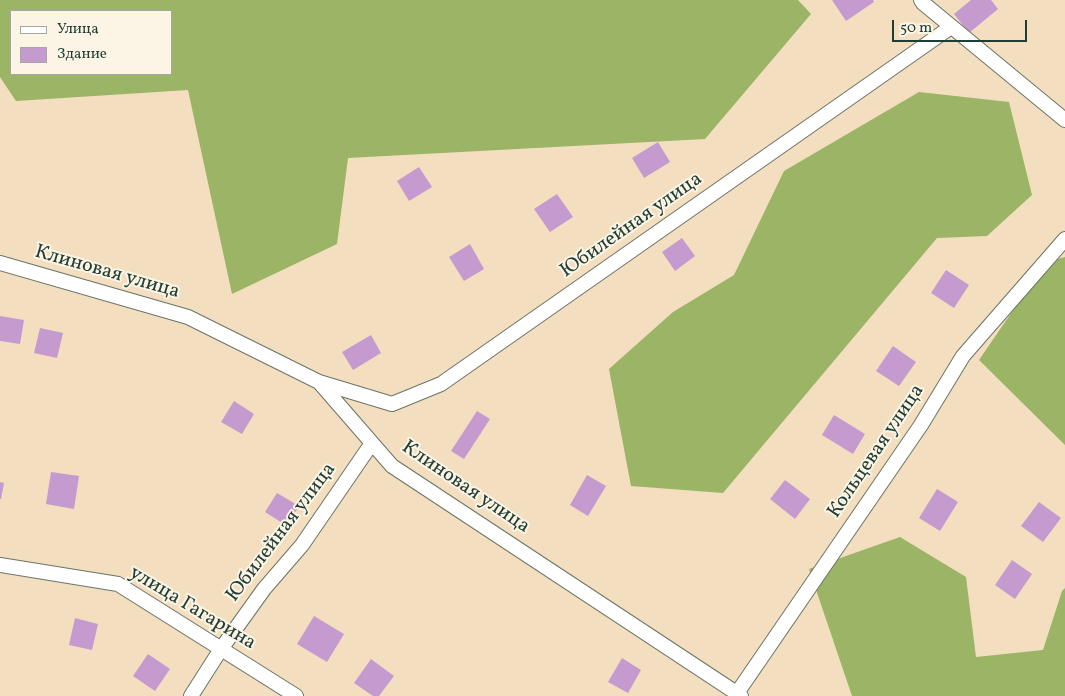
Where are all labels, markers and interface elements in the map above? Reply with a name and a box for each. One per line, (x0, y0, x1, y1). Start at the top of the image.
legend (10, 10, 172, 75)
scale bar (895, 10, 1030, 42)
text: 50 m (900, 18, 932, 39)
text: Улица (57, 19, 99, 40)
text: Здание (57, 44, 107, 65)
street label: Юбилейная улица (556, 168, 708, 284)
street label: Клиновая улица (32, 241, 182, 305)
street label: Кольцевая улица (823, 381, 931, 523)
street label: Клиновая улица (396, 436, 534, 540)
street label: Юбилейная улица (222, 459, 342, 607)
street label: улица Гагарина (124, 562, 260, 656)

